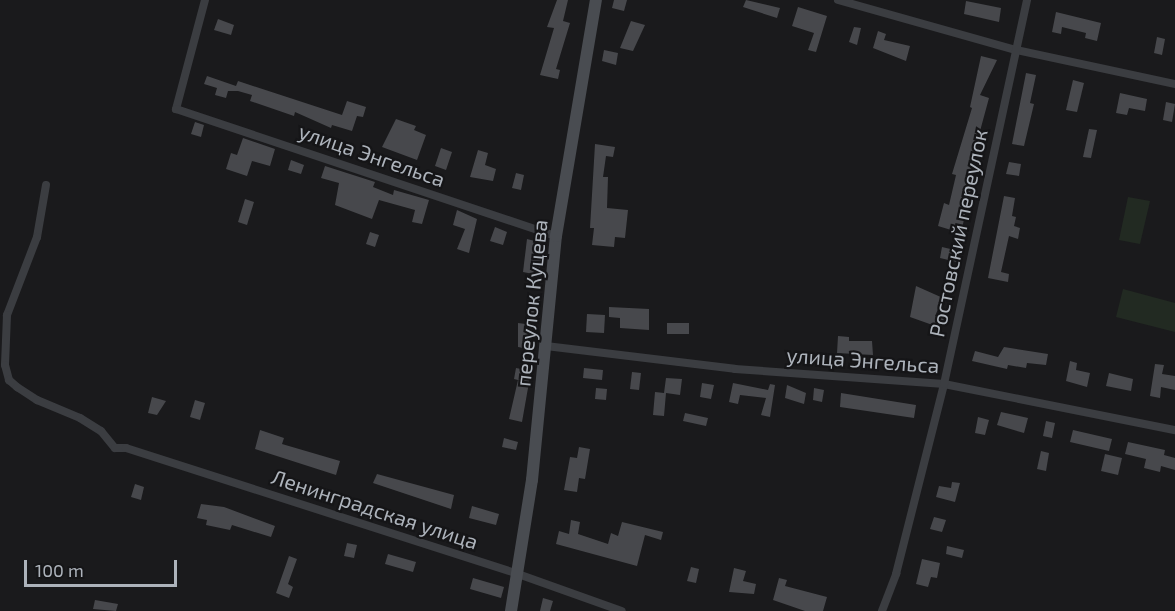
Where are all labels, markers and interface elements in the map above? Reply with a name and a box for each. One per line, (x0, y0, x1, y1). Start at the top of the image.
street label: улица Энгельса (296, 118, 448, 192)
street label: Ростовский переулок (924, 127, 992, 339)
street label: переулок Куцева (510, 218, 552, 388)
street label: улица Энгельса (786, 342, 940, 378)
street label: Ленинградская улица (269, 464, 481, 554)
scale bar (27, 548, 180, 586)
text: 100 m (35, 559, 84, 581)

